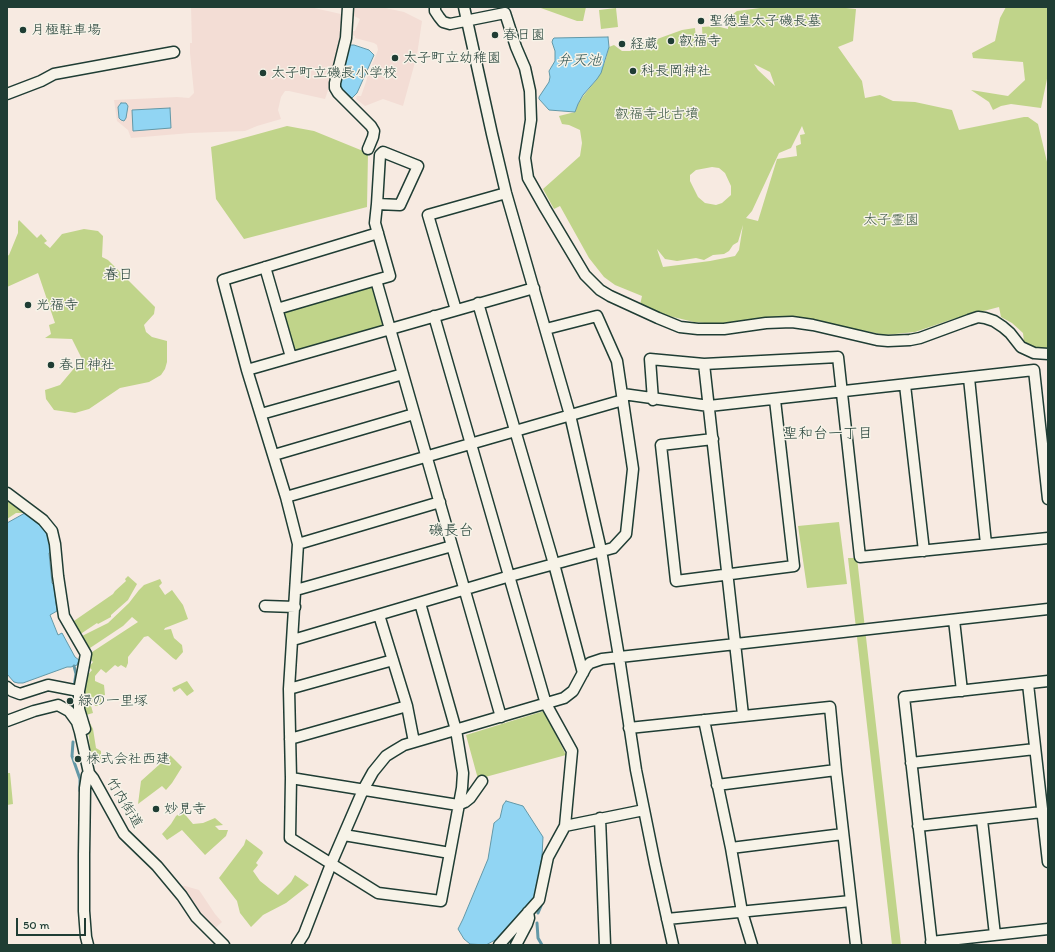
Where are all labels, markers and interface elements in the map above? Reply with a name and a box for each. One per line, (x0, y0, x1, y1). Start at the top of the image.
place label: 聖徳皇太子磯長墓 (709, 13, 821, 29)
marker: 聖徳皇太子磯長墓 (696, 16, 706, 26)
place label: 月極駐車場 (31, 22, 101, 38)
marker: 月極駐車場 (18, 25, 28, 35)
place label: 春日園 (503, 27, 545, 43)
marker: 春日園 (490, 30, 500, 40)
place label: 叡福寺 (679, 33, 721, 49)
place label: 経蔵 (630, 36, 658, 52)
marker: 叡福寺 (666, 36, 676, 46)
marker: 経蔵 (617, 39, 627, 49)
place label: 太子町立幼稚園 (403, 50, 501, 66)
water label: 弁天池 (557, 52, 601, 70)
marker: 太子町立幼稚園 (390, 53, 400, 63)
place label: 科長岡神社 (641, 63, 711, 79)
place label: 太子町立磯長小学校 (271, 65, 397, 81)
marker: 科長岡神社 (628, 66, 638, 76)
marker: 太子町立磯長小学校 (258, 68, 268, 78)
park label: 叡福寺北古墳 (615, 106, 699, 122)
park label: 太子霊園 (863, 212, 919, 228)
district label: 春日 (103, 266, 133, 284)
place label: 光福寺 (36, 297, 78, 313)
marker: 光福寺 (23, 300, 33, 310)
place label: 春日神社 (59, 357, 115, 373)
marker: 春日神社 (46, 360, 56, 370)
district label: 聖和台一丁目 (783, 425, 873, 443)
district label: 磯長台 (429, 522, 473, 540)
place label: 緑の一里塚 (78, 693, 148, 709)
marker: 緑の一里塚 (65, 696, 75, 706)
place label: 株式会社西建 (86, 751, 170, 767)
marker: 株式会社西建 (73, 754, 83, 764)
street label: 竹内街道 (102, 775, 146, 831)
place label: 妙見寺 (164, 801, 206, 817)
marker: 妙見寺 (151, 804, 161, 814)
scale bar (18, 910, 88, 936)
text: 50 m (23, 918, 49, 932)

